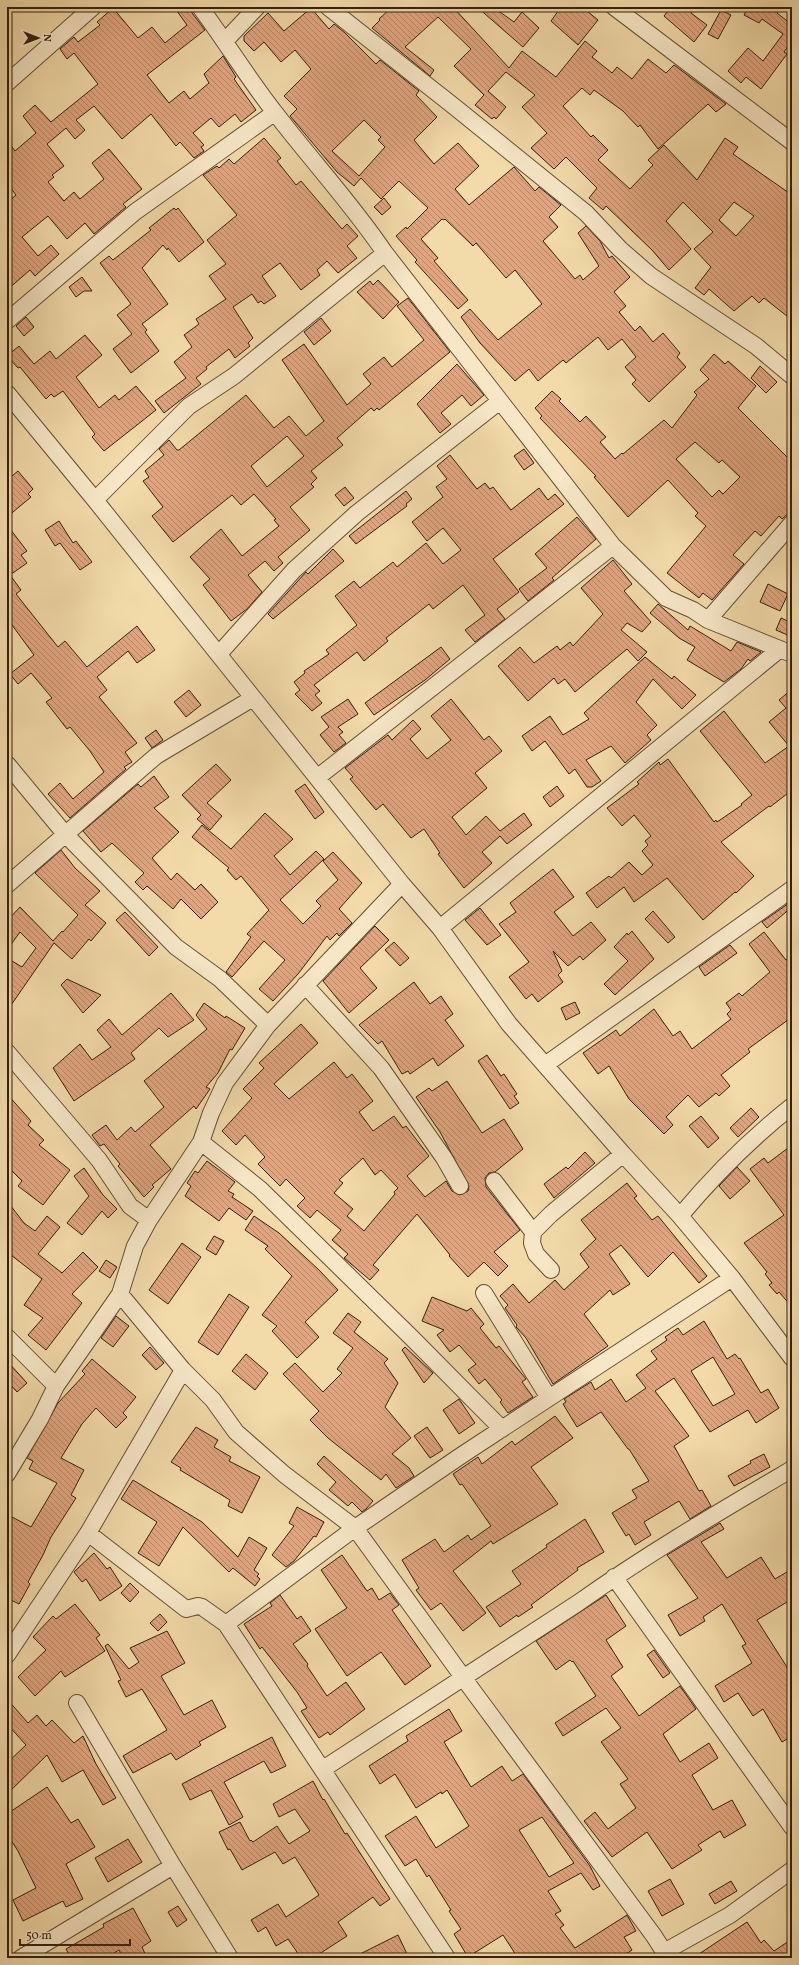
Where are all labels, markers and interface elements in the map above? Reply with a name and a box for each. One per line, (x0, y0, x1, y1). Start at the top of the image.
north arrow (18, 18, 58, 58)
text: N (39, 34, 54, 42)
scale bar (20, 1921, 130, 1947)
text: 50 m (26, 1928, 52, 1944)

